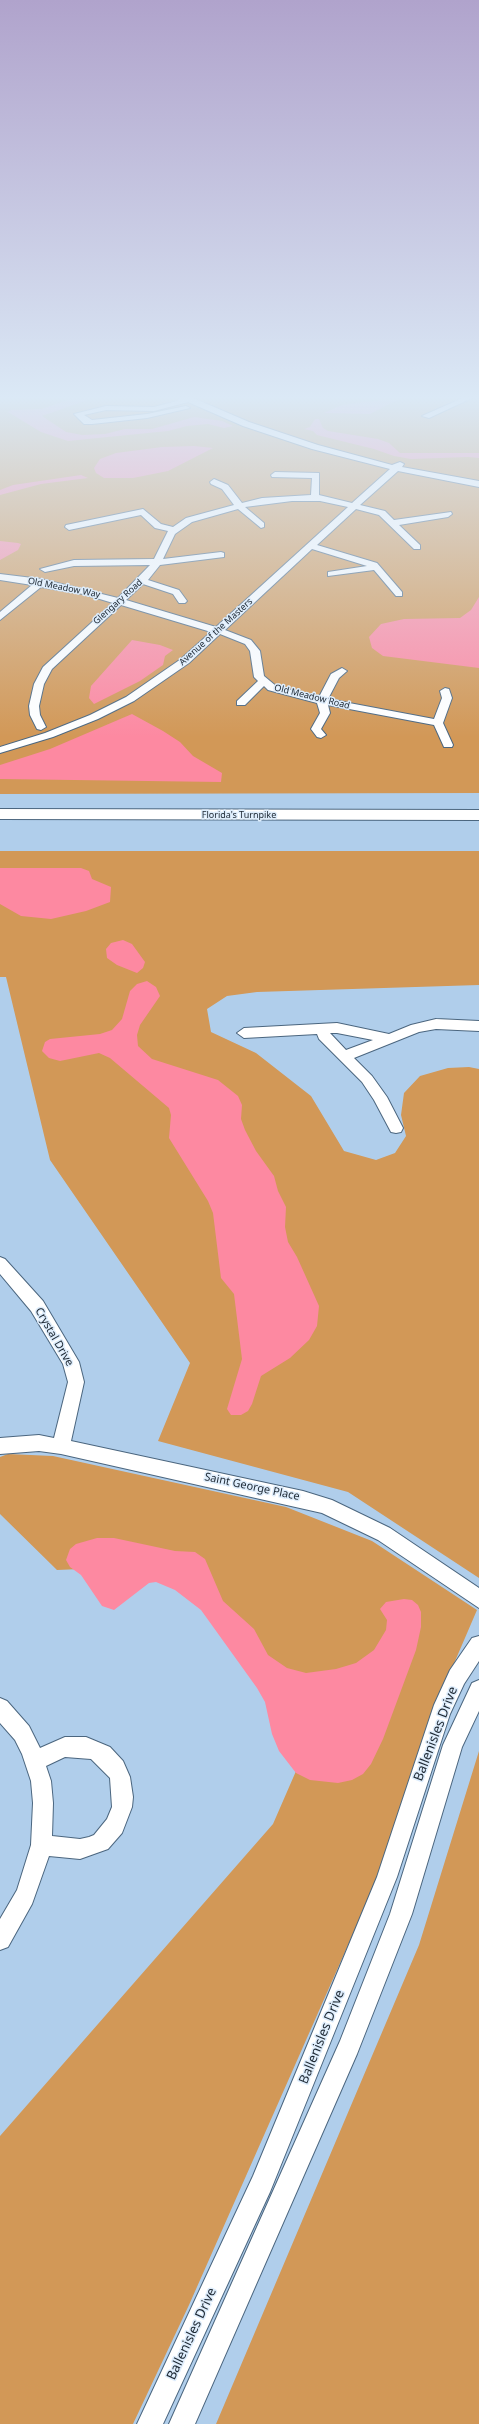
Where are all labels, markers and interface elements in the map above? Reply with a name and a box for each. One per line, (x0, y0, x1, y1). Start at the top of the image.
street label: Old Meadow Way (27, 576, 101, 600)
street label: Glengary Road (91, 577, 145, 627)
street label: Avenue of the Masters (177, 596, 255, 668)
street label: Old Meadow Road (273, 682, 351, 712)
street label: Florida's Turnpike (202, 810, 276, 820)
street label: Crystal Drive (32, 1305, 76, 1369)
street label: Saint George Place (203, 1470, 301, 1504)
street label: Ballenisles Drive (411, 1685, 461, 1783)
street label: Ballenisles Drive (296, 1988, 348, 2086)
street label: Ballenisles Drive (164, 2285, 220, 2383)

